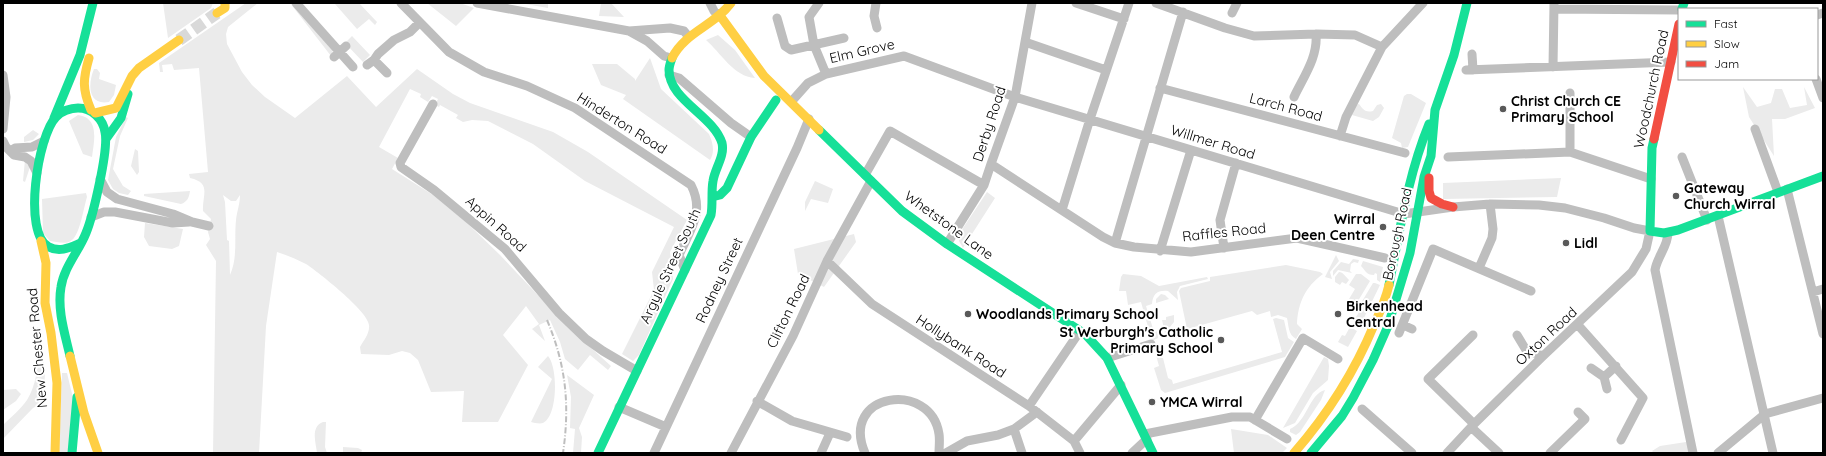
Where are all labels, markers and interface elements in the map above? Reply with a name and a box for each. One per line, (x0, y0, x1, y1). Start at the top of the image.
legend (1678, 8, 1818, 80)
text: Fast (1714, 16, 1738, 31)
street label: Woodchurch Road (1630, 28, 1672, 150)
street label: Elm Grove (828, 35, 896, 67)
text: Slow (1714, 36, 1740, 51)
text: Jam (1714, 56, 1739, 71)
street label: Derby Road (968, 84, 1010, 164)
street label: Hinderton Road (574, 88, 670, 158)
street label: Larch Road (1248, 89, 1324, 125)
place label: Christ Church CE Primary School (1511, 92, 1621, 126)
marker: Christ Church CE Primary School (1498, 104, 1508, 114)
street label: Willmer Road (1168, 121, 1258, 163)
place label: Gateway Church Wirral (1684, 179, 1775, 213)
street label: Borough Road (1378, 186, 1416, 282)
street label: Whetstone Lane (901, 187, 997, 263)
marker: Gateway Church Wirral (1671, 191, 1681, 201)
street label: Appin Road (462, 192, 530, 256)
street label: Argyle Street South (635, 206, 705, 326)
place label: Wirral Deen Centre (1291, 210, 1375, 244)
street label: Raffles Road (1181, 219, 1267, 245)
marker: Wirral Deen Centre (1378, 222, 1388, 232)
street label: Rodney Street (691, 234, 747, 326)
place label: Lidl (1574, 234, 1598, 252)
marker: Lidl (1561, 238, 1571, 248)
street label: Clifton Road (762, 271, 814, 351)
street label: New Chester Road (23, 287, 51, 409)
place label: Birkenhead Central (1346, 297, 1423, 331)
street label: Oxton Road (1511, 303, 1581, 369)
place label: Woodlands Primary School (976, 305, 1158, 323)
marker: Woodlands Primary School (963, 309, 973, 319)
marker: Birkenhead Central (1333, 309, 1343, 319)
street label: Hollybank Road (913, 310, 1009, 382)
place label: St Werburgh's Catholic Primary School (1059, 323, 1213, 357)
marker: St Werburgh's Catholic Primary School (1216, 335, 1226, 345)
place label: YMCA Wirral (1160, 393, 1243, 411)
marker: YMCA Wirral (1147, 397, 1157, 407)

